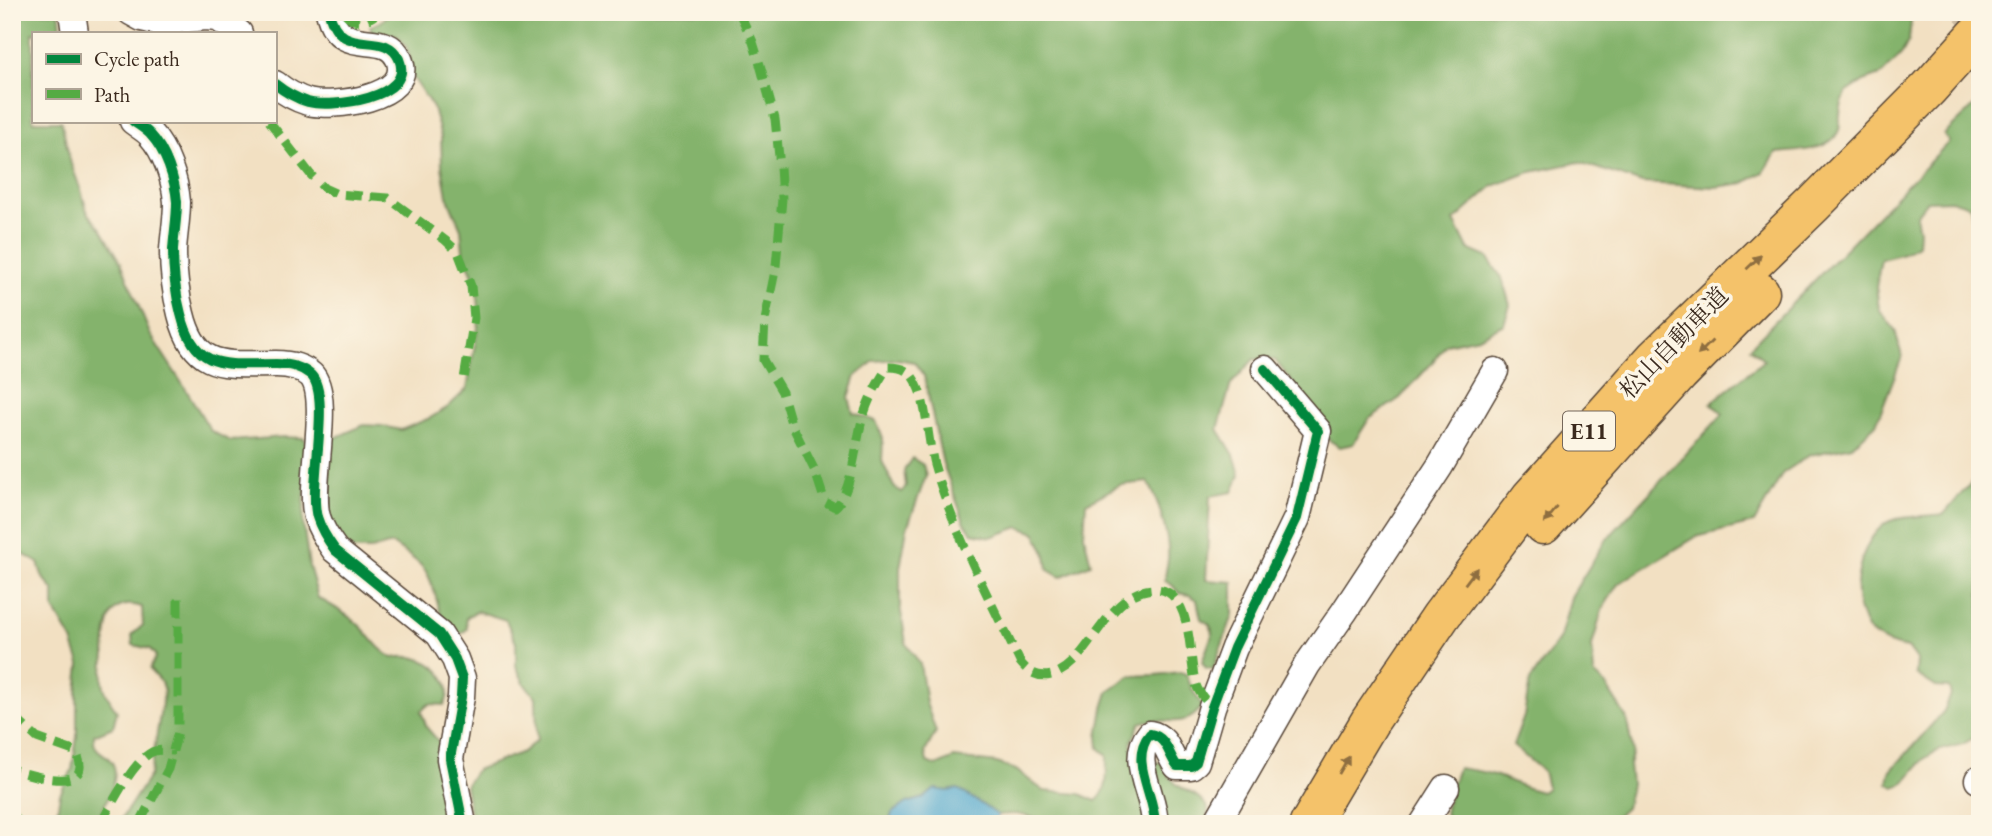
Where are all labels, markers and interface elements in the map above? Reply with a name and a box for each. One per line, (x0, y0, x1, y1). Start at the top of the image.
legend (32, 32, 276, 122)
text: Cycle path (94, 45, 180, 72)
text: Path (94, 81, 131, 108)
one-way arrow (1745, 254, 1762, 271)
street label: 松山自動車道 (1612, 280, 1735, 405)
one-way arrow (1697, 339, 1714, 355)
road number: E11 (1563, 412, 1615, 450)
one-way arrow (1544, 506, 1559, 524)
one-way arrow (1463, 568, 1478, 586)
one-way arrow (1337, 755, 1350, 774)

